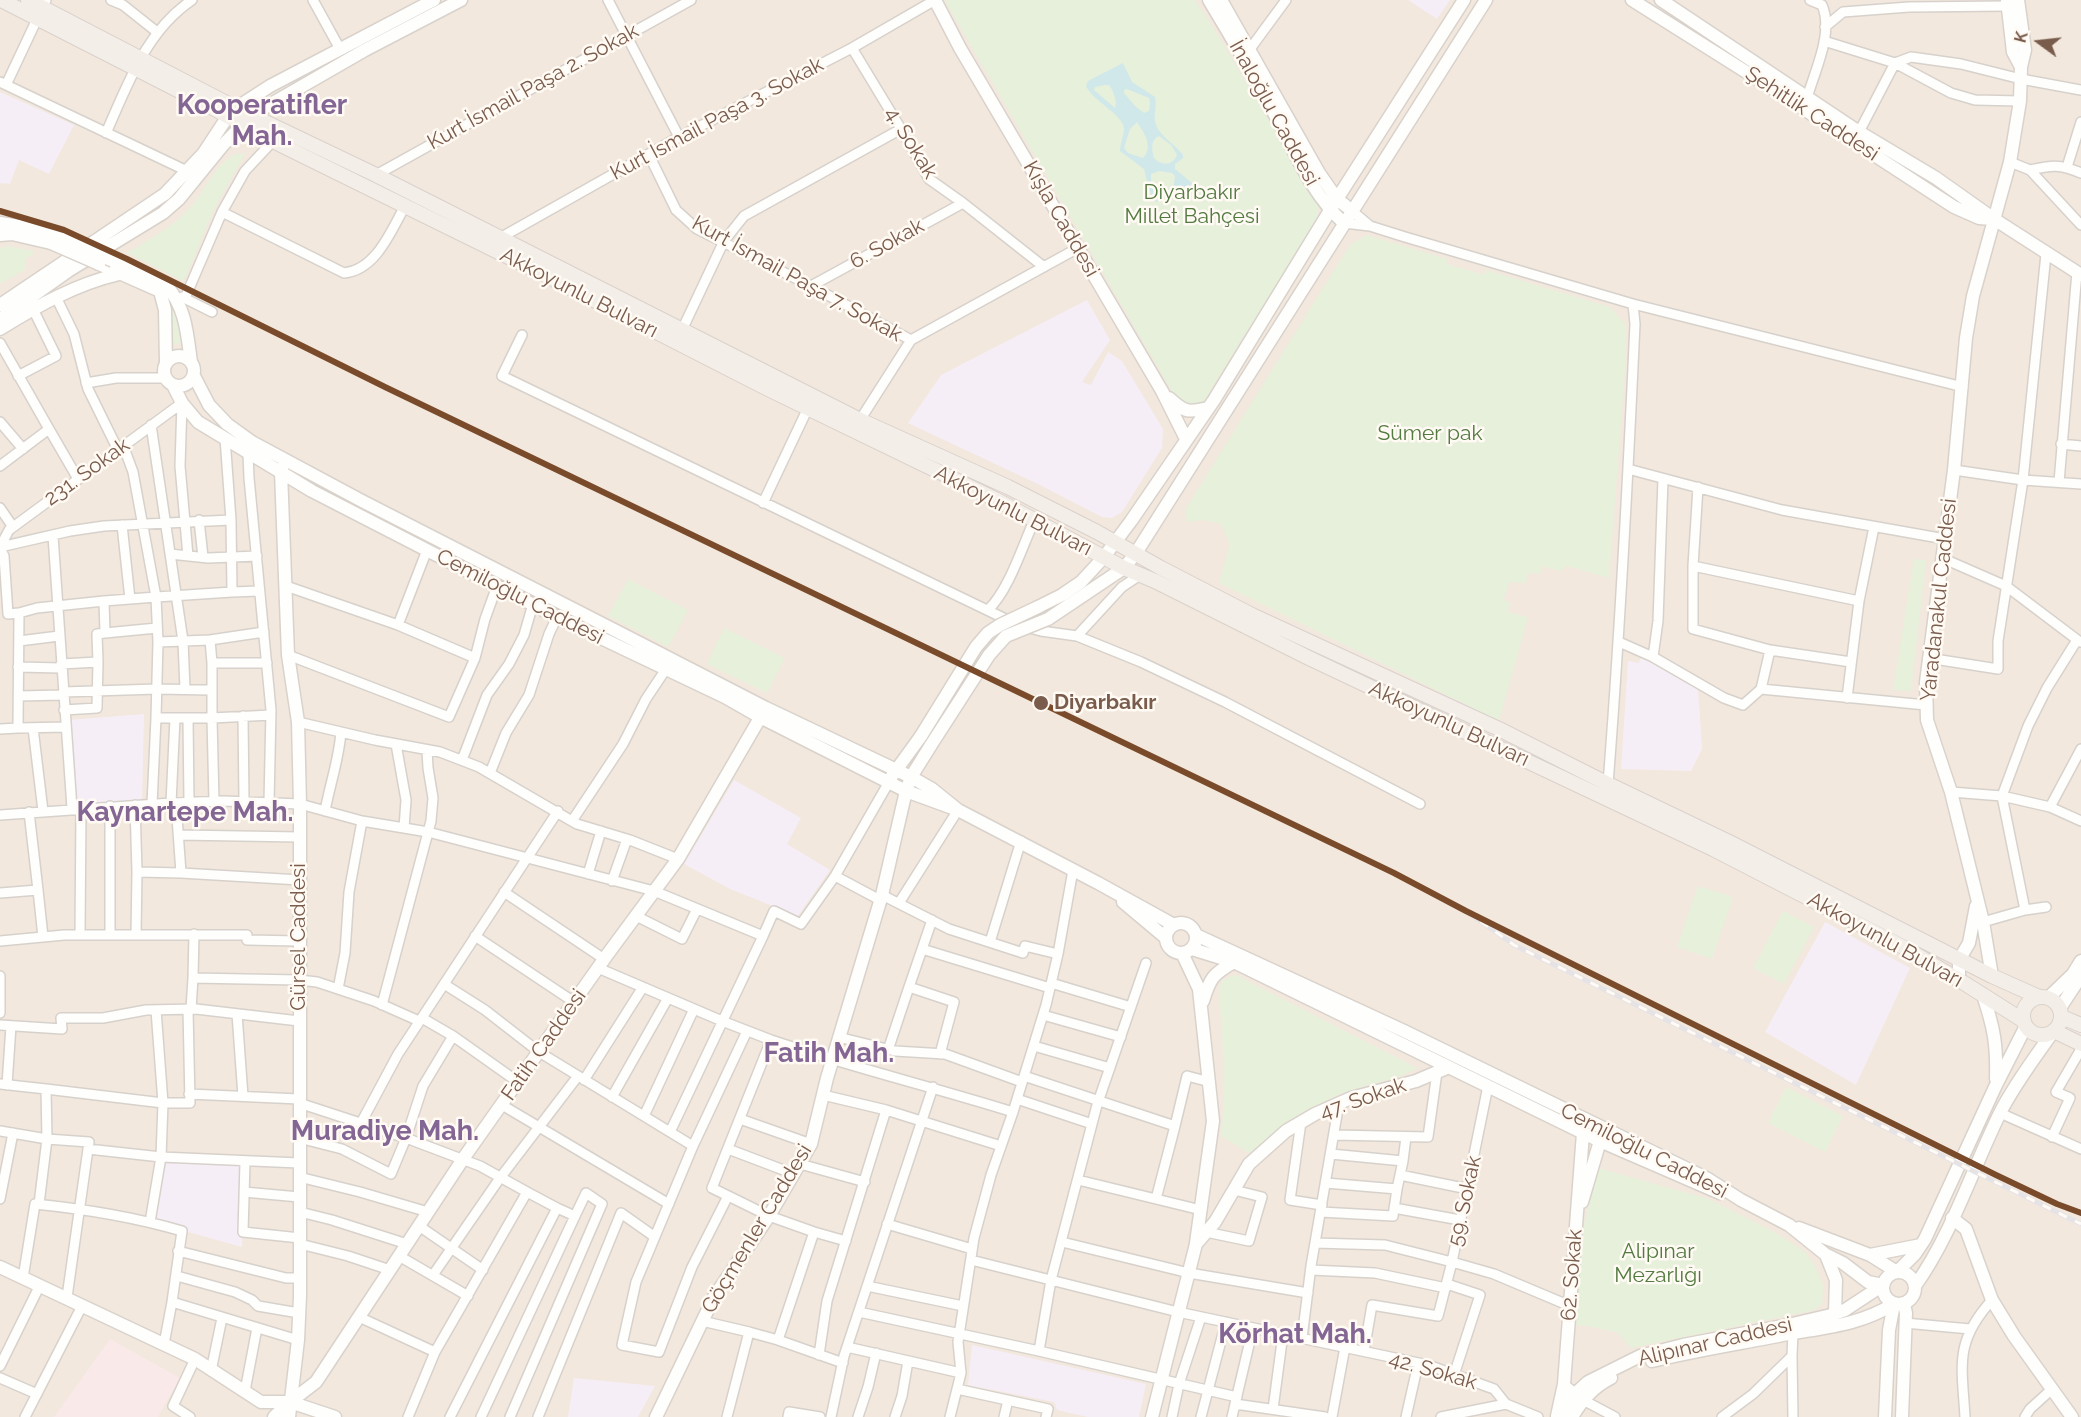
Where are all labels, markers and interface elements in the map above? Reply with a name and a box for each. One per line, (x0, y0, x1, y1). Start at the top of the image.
north arrow (2009, 12, 2069, 72)
street label: Kurt İsmail Paşa 2. Sokak (423, 18, 643, 156)
text: K (2011, 30, 2032, 45)
street label: İnaloğlu Caddesi (1224, 36, 1324, 190)
street label: Kurt İsmail Paşa 3. Sokak (606, 52, 828, 186)
street label: Şehitlik Caddesi (1740, 61, 1884, 167)
district label: Kooperatifler Mah. (177, 90, 347, 153)
street label: 4. Sokak (879, 103, 943, 183)
street label: Kışla Caddesi (1018, 157, 1104, 281)
park label: Diyarbakır Millet Bahçesi (1124, 180, 1260, 230)
street label: Kurt İsmail Paşa 7. Sokak (688, 211, 906, 347)
street label: 6. Sokak (846, 213, 928, 275)
street label: Akkoyunlu Bulvarı (496, 242, 662, 344)
park label: Sümer pak (1377, 421, 1483, 447)
street label: 231. Sokak (39, 433, 135, 511)
street label: Akkoyunlu Bulvarı (930, 460, 1096, 562)
street label: Yaradanakul Caddesi (1916, 497, 1962, 703)
street label: Cemiloğlu Caddesi (432, 544, 608, 650)
street label: Akkoyunlu Bulvarı (1365, 676, 1533, 772)
place label: Diyarbakır (1054, 690, 1156, 716)
marker: Diyarbakır (1032, 694, 1050, 712)
district label: Kaynartepe Mah. (76, 797, 294, 829)
street label: Gürsel Caddesi (286, 863, 312, 1011)
street label: Akkoyunlu Bulvarı (1803, 887, 1967, 993)
street label: Fatih Caddesi (496, 984, 592, 1106)
district label: Fatih Mah. (764, 1038, 894, 1070)
street label: 47. Sokak (1317, 1073, 1409, 1125)
street label: Cemiloğlu Caddesi (1556, 1098, 1732, 1204)
district label: Muradiye Mah. (291, 1116, 479, 1148)
street label: Göçmenler Caddesi (697, 1140, 817, 1318)
street label: 59. Sokak (1443, 1153, 1487, 1249)
street label: 62. Sokak (1556, 1228, 1588, 1322)
park label: Alipınar Mezarlığı (1614, 1239, 1702, 1289)
street label: Alipınar Caddesi (1635, 1312, 1795, 1372)
district label: Körhat Mah. (1218, 1319, 1372, 1351)
street label: 42. Sokak (1386, 1346, 1480, 1396)

